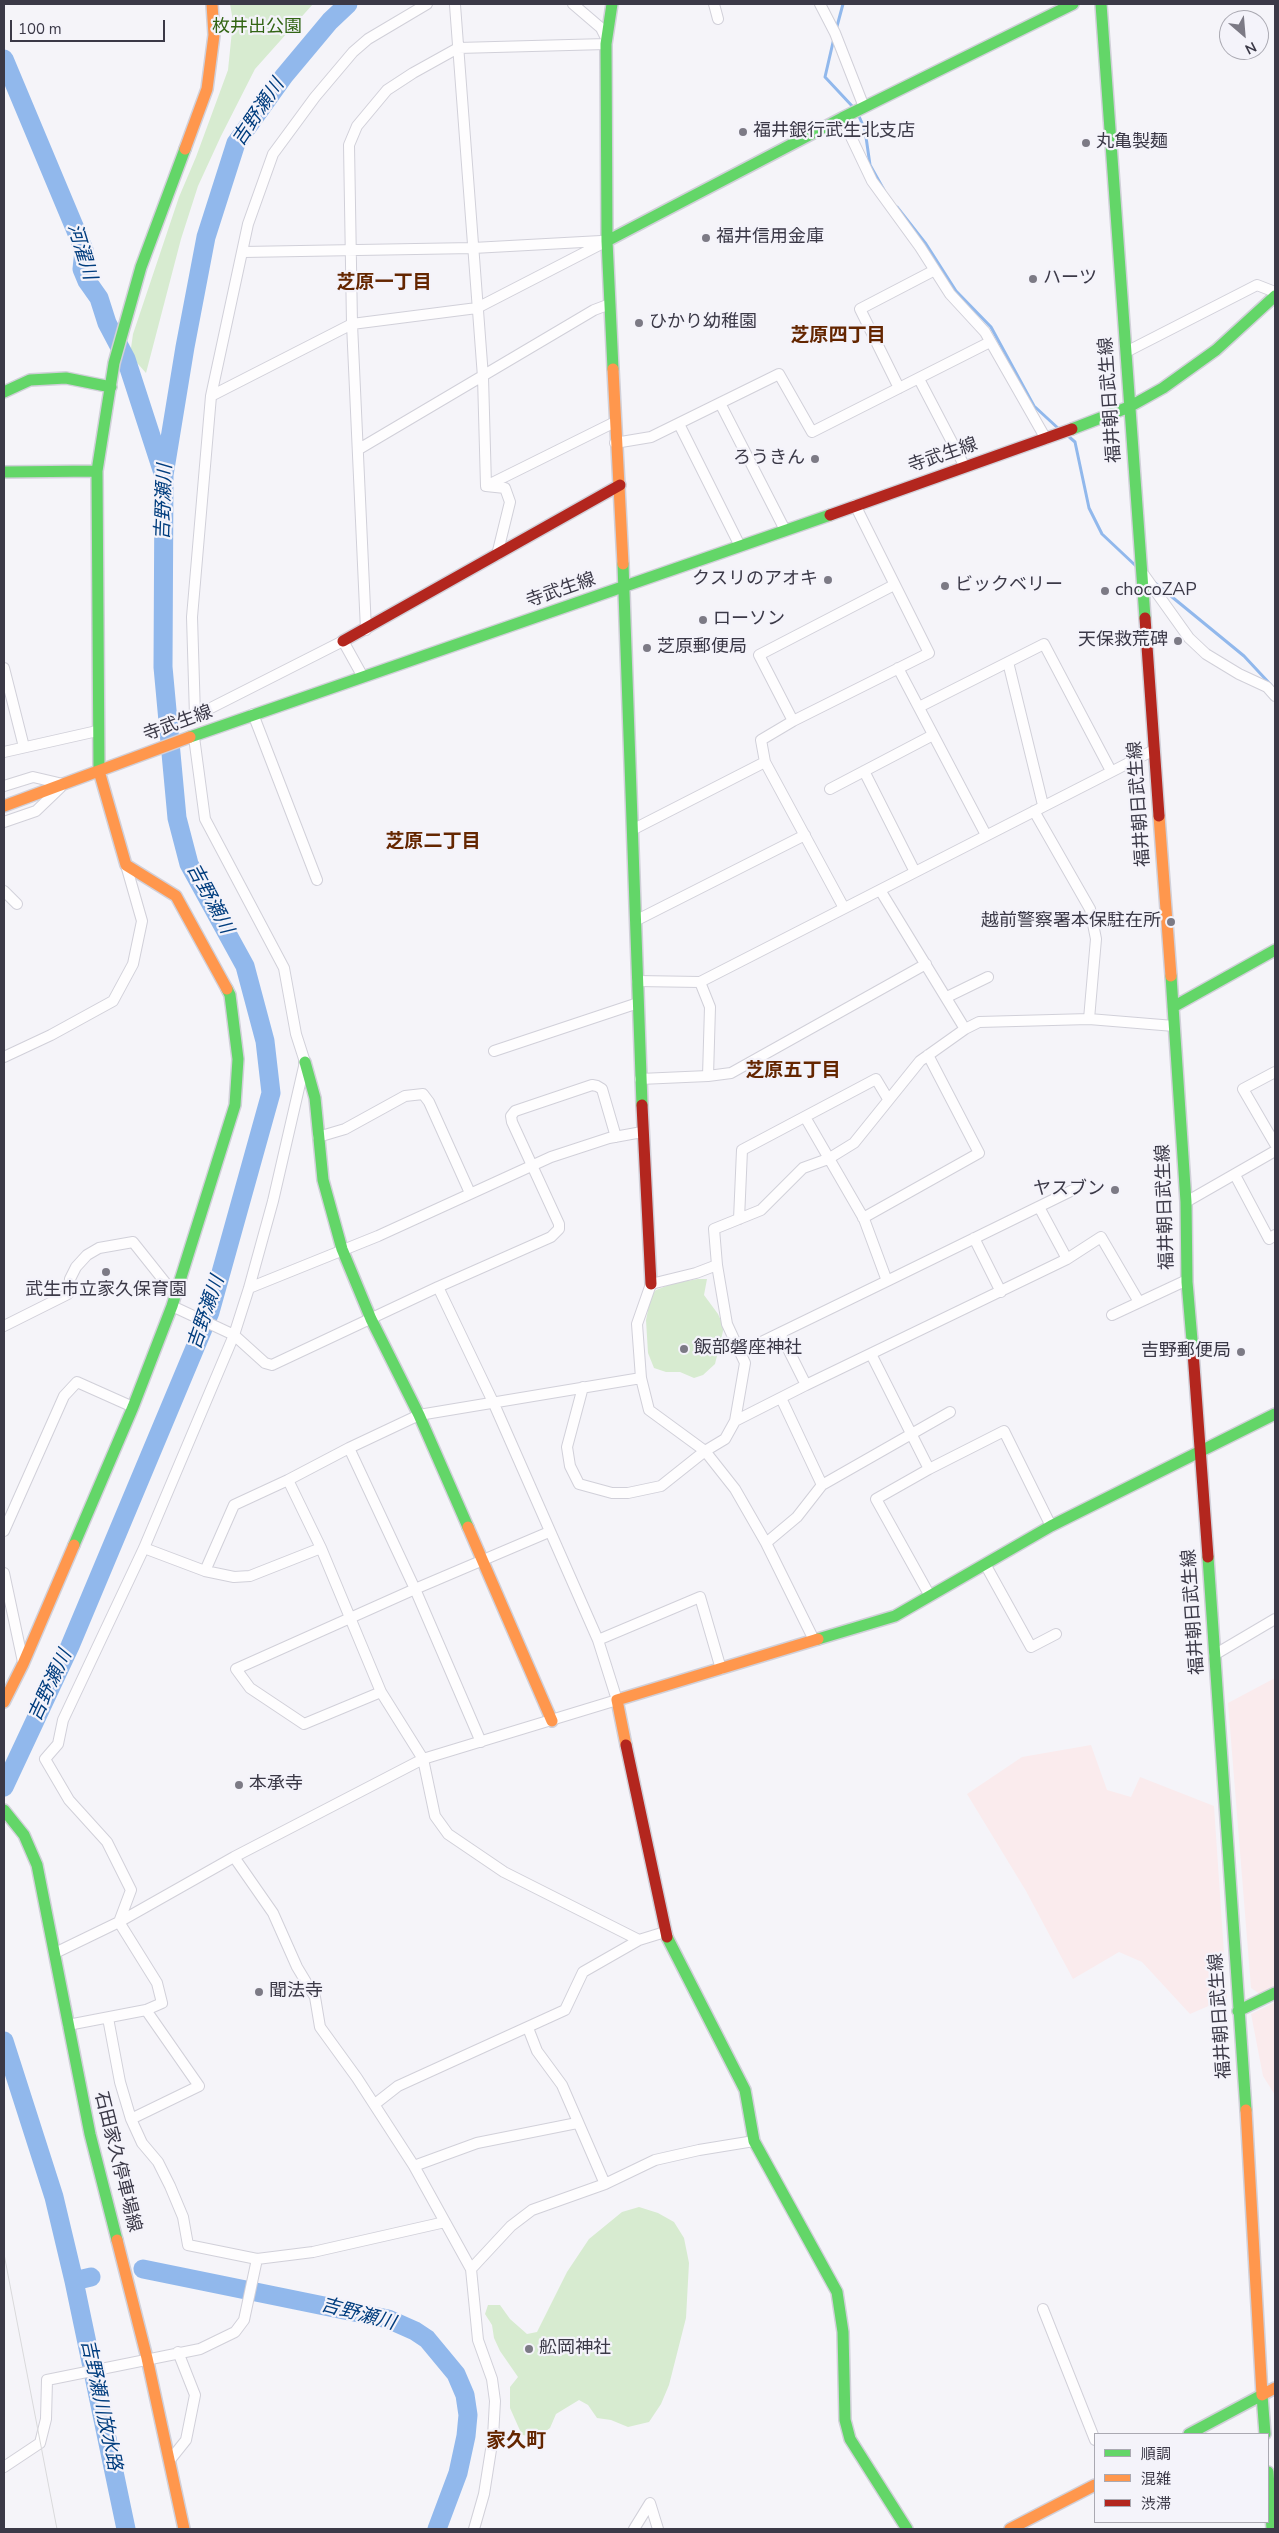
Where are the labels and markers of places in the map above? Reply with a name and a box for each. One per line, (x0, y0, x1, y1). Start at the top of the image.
place label: 福井銀行武生北支店 (753, 121, 915, 143)
marker: 福井銀行武生北支店 (737, 126, 749, 138)
place label: 丸亀製麺 (1096, 132, 1168, 154)
marker: 丸亀製麺 (1080, 137, 1092, 149)
place label: 福井信用金庫 (716, 227, 824, 249)
marker: 福井信用金庫 (700, 232, 712, 244)
place label: ハーツ (1043, 268, 1097, 290)
marker: ハーツ (1027, 273, 1039, 285)
place label: ひかり幼稚園 (649, 312, 757, 334)
marker: ひかり幼稚園 (633, 317, 645, 329)
place label: ろうきん (733, 448, 805, 470)
marker: ろうきん (809, 453, 821, 465)
place label: クスリのアオキ (692, 569, 818, 591)
marker: クスリのアオキ (822, 574, 834, 586)
place label: ビックベリー (955, 575, 1063, 597)
marker: ビックベリー (939, 580, 951, 592)
place label: chocoZAP (1115, 580, 1197, 602)
marker: chocoZAP (1099, 585, 1111, 597)
place label: ローソン (713, 609, 785, 631)
marker: ローソン (697, 614, 709, 626)
place label: 天保救荒碑 (1078, 630, 1168, 652)
marker: 天保救荒碑 (1172, 635, 1184, 647)
place label: 芝原郵便局 (657, 637, 747, 659)
marker: 芝原郵便局 (641, 642, 653, 654)
place label: 越前警察署本保駐在所 (981, 911, 1161, 933)
marker: 越前警察署本保駐在所 (1165, 916, 1177, 928)
place label: ヤスブン (1033, 1179, 1105, 1201)
marker: ヤスブン (1109, 1184, 1121, 1196)
marker: 武生市立家久保育園 (100, 1266, 112, 1278)
place label: 武生市立家久保育園 (25, 1280, 187, 1302)
place label: 飯部磐座神社 (694, 1338, 802, 1360)
place label: 吉野郵便局 (1141, 1341, 1231, 1363)
marker: 飯部磐座神社 (678, 1343, 690, 1355)
marker: 吉野郵便局 (1235, 1346, 1247, 1358)
place label: 本承寺 (249, 1774, 303, 1796)
marker: 本承寺 (233, 1779, 245, 1791)
place label: 聞法寺 (269, 1981, 323, 2003)
marker: 聞法寺 (253, 1986, 265, 1998)
place label: 舩岡神社 (539, 2338, 611, 2360)
marker: 舩岡神社 (523, 2343, 535, 2355)

